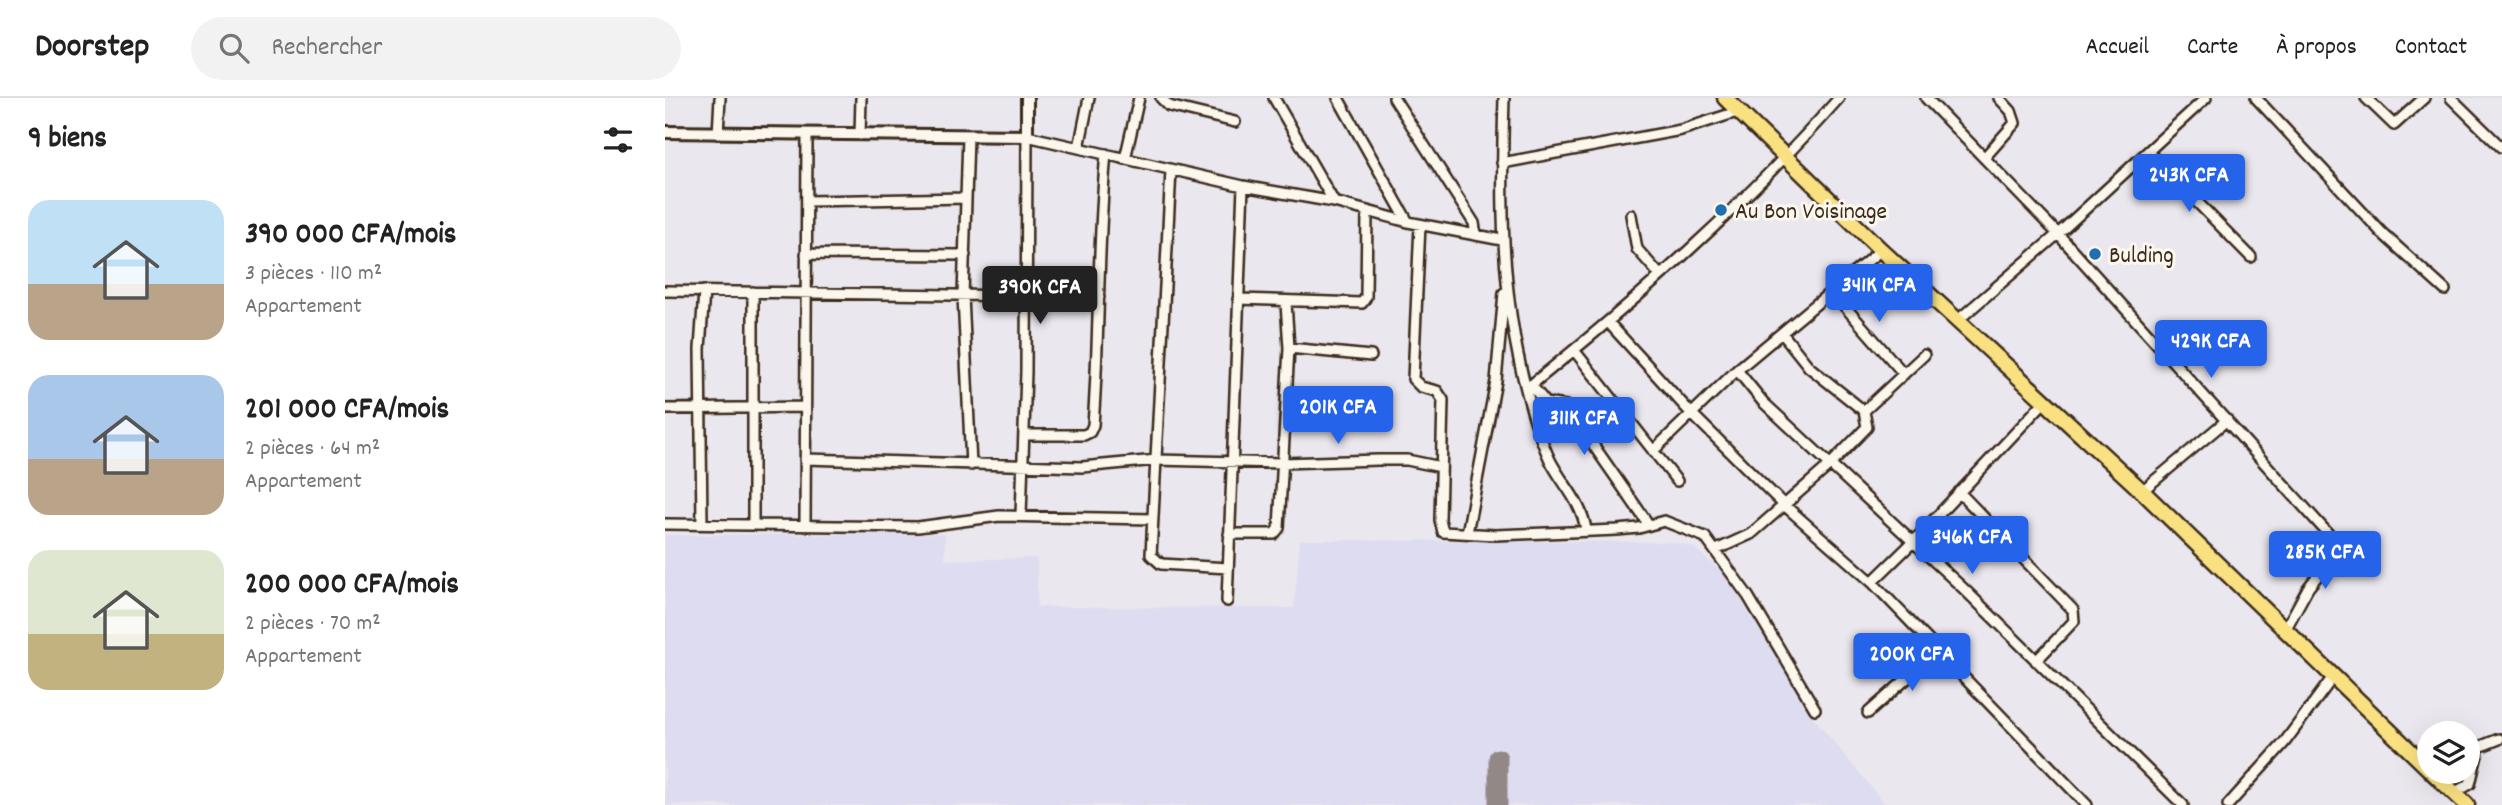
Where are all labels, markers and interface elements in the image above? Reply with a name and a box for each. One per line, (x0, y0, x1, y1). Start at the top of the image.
search box (191, 17, 681, 80)
text: Doorstep (35, 25, 149, 72)
icon: search (215, 29, 253, 67)
text: Rechercher (271, 30, 382, 67)
text: Accueil (2085, 31, 2149, 65)
text: Carte (2187, 31, 2238, 65)
text: À propos (2276, 31, 2357, 65)
text: Contact (2395, 31, 2467, 65)
text: 9 biens (28, 119, 107, 162)
icon: filters (599, 121, 637, 159)
pin: 243K CFA (2117, 155, 2261, 214)
text: 243K CFA (2149, 160, 2229, 193)
place label: Au Bon Voisinage (1735, 196, 1887, 230)
marker: Au Bon Voisinage (1713, 202, 1729, 218)
text: 390 000 CFA/mois (245, 215, 456, 258)
icon: home (84, 228, 168, 312)
place label: Bulding (2109, 240, 2174, 274)
marker: Bulding (2087, 246, 2103, 262)
text: 3 pièces · 110 m² (245, 258, 382, 291)
pin: 341K CFA (1807, 264, 1951, 324)
pin: 390K CFA (968, 266, 1112, 326)
text: 341K CFA (1842, 270, 1916, 303)
text: 390K CFA (998, 272, 1082, 305)
text: Appartement (245, 291, 362, 324)
pin: 429K CFA (2139, 320, 2283, 380)
text: 429K CFA (2171, 326, 2251, 359)
pin: 201K CFA (1266, 386, 1410, 446)
text: 201 000 CFA/mois (245, 390, 449, 433)
text: 201K CFA (1299, 392, 1377, 425)
pin: 311K CFA (1512, 398, 1656, 457)
icon: home (84, 403, 168, 487)
text: 311K CFA (1549, 403, 1619, 436)
text: 2 pièces · 64 m² (245, 433, 380, 466)
text: Appartement (245, 466, 362, 499)
pin: 346K CFA (1900, 517, 2044, 576)
text: 346K CFA (1931, 522, 2013, 555)
pin: 285K CFA (2253, 532, 2397, 591)
text: 285K CFA (2285, 537, 2365, 570)
text: 200 000 CFA/mois (245, 565, 459, 608)
icon: home (84, 578, 168, 662)
text: 2 pièces · 70 m² (245, 608, 381, 641)
pin: 200K CFA (1840, 634, 1984, 693)
text: 200K CFA (1869, 639, 1955, 672)
text: Appartement (245, 641, 362, 674)
map controls (2417, 721, 2480, 784)
button: layers (2417, 721, 2480, 784)

